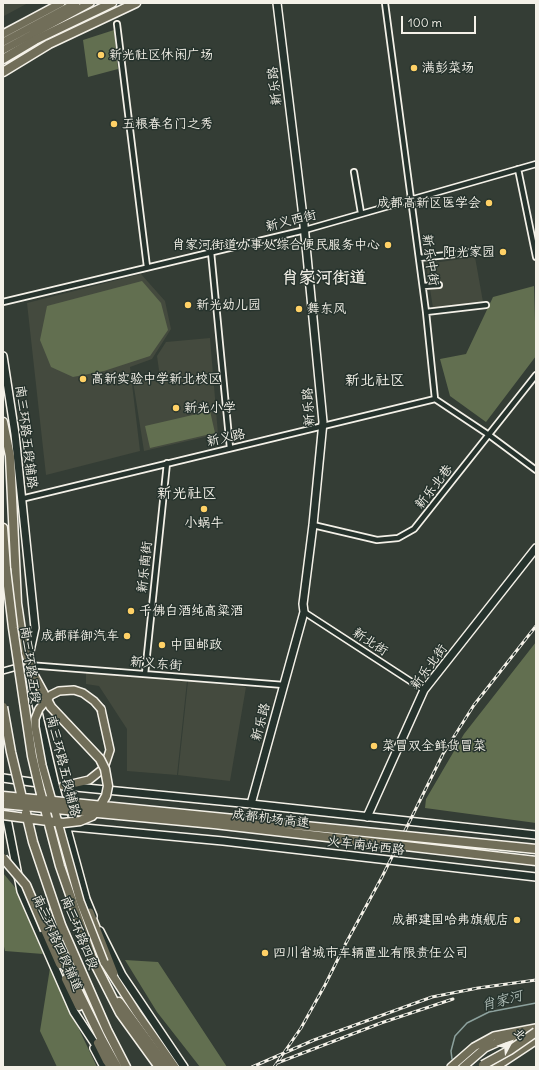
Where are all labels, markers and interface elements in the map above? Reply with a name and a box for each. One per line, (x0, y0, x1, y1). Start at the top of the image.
scale bar (403, 8, 478, 34)
text: 100 m (408, 15, 442, 30)
place label: 新光社区休闲广场 (109, 47, 213, 63)
marker: 新光社区休闲广场 (96, 50, 106, 60)
place label: 满彭菜场 (422, 60, 474, 76)
marker: 满彭菜场 (409, 63, 419, 73)
street label: 新乐路 (265, 66, 285, 106)
place label: 五粮春名门之秀 (122, 116, 213, 132)
marker: 五粮春名门之秀 (109, 119, 119, 129)
place label: 成都高新区医学会 (377, 195, 481, 211)
marker: 成都高新区医学会 (484, 198, 494, 208)
street label: 新义西街 (264, 207, 318, 235)
street label: 新乐中街 (419, 233, 441, 287)
place label: 肖家河街道办事处综合便民服务中心 (172, 237, 380, 253)
marker: 肖家河街道办事处综合便民服务中心 (383, 240, 393, 250)
place label: 阳光家园 (443, 244, 495, 260)
marker: 阳光家园 (498, 247, 508, 257)
district label: 肖家河街道 (282, 268, 366, 288)
place label: 新光幼儿园 (196, 297, 261, 313)
marker: 新光幼儿园 (183, 300, 193, 310)
place label: 舞东风 (307, 301, 346, 317)
marker: 舞东风 (294, 304, 304, 314)
place label: 高新实验中学新北校区 (91, 371, 221, 387)
district label: 新北社区 (345, 372, 405, 390)
marker: 高新实验中学新北校区 (78, 374, 88, 384)
street label: 南三环路五段辅路 (12, 384, 40, 490)
street label: 新乐路 (300, 387, 318, 427)
place label: 新光小学 (184, 400, 236, 416)
marker: 新光小学 (171, 403, 181, 413)
street label: 新义路 (205, 426, 247, 450)
street label: 新乐北巷 (412, 462, 456, 512)
district label: 新光社区 (157, 485, 217, 503)
marker: 小蜗牛 (199, 504, 209, 514)
place label: 小蜗牛 (185, 515, 223, 531)
street label: 新乐南街 (135, 540, 155, 594)
place label: 千佛白酒纯高粱酒 (139, 603, 243, 619)
marker: 千佛白酒纯高粱酒 (126, 606, 136, 616)
street label: 南三环路五段 (17, 625, 43, 705)
street label: 新北街 (349, 625, 391, 659)
place label: 成都祥御汽车 (41, 628, 119, 644)
marker: 成都祥御汽车 (122, 631, 132, 641)
place label: 中国邮政 (170, 637, 222, 653)
marker: 中国邮政 (157, 640, 167, 650)
street label: 新乐北街 (407, 641, 451, 693)
street label: 新义东街 (129, 654, 183, 674)
street label: 新乐路 (248, 701, 274, 743)
street label: 南三环路五段辅路 (43, 714, 83, 818)
place label: 菜冒双全鲜货冒菜 (382, 738, 486, 754)
marker: 菜冒双全鲜货冒菜 (369, 741, 379, 751)
street label: 成都机场高速 (231, 807, 311, 831)
street label: 火车南站西路 (326, 834, 406, 858)
street label: 南三环路四段辅道 (29, 892, 85, 994)
street label: 南三环路四段 (57, 894, 101, 972)
place label: 成都建国哈弗旗舰店 (392, 912, 509, 928)
marker: 成都建国哈弗旗舰店 (512, 915, 522, 925)
place label: 四川省城市车辆置业有限责任公司 (273, 945, 468, 961)
marker: 四川省城市车辆置业有限责任公司 (260, 948, 270, 958)
water label: 肖家河 (480, 987, 524, 1015)
north arrow (491, 1022, 531, 1062)
text: 北 (511, 1025, 529, 1043)

